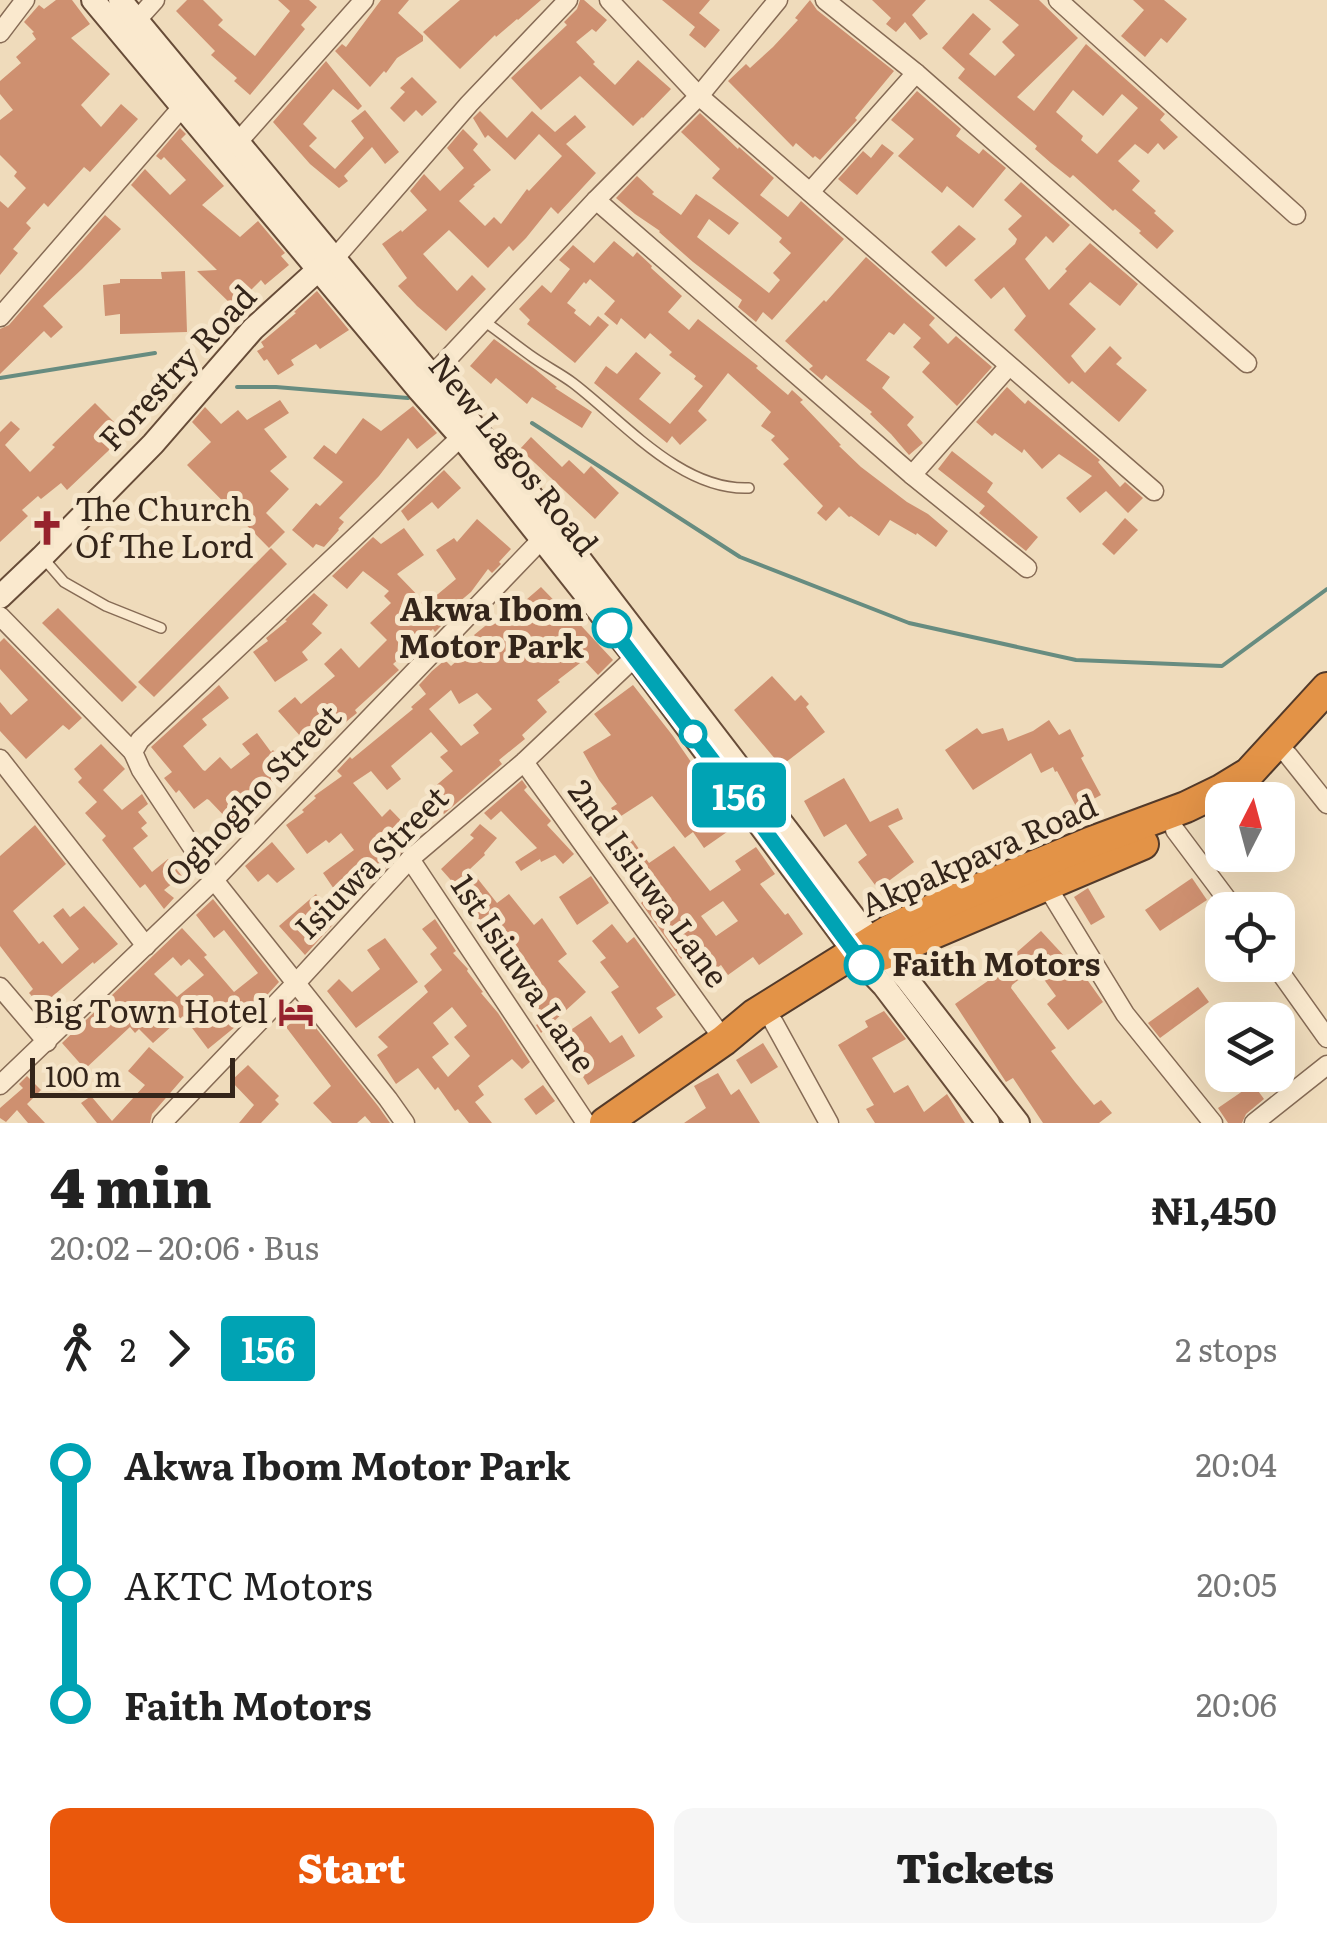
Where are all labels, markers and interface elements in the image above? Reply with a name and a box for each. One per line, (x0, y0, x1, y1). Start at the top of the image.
street label: Forestry Road (86, 272, 266, 460)
street label: New Lagos Road (419, 342, 612, 564)
place label: The Church Of The Lord (75, 483, 254, 568)
church icon: The Church Of The Lord (28, 509, 66, 547)
place label: Akwa Ibom Motor Park (399, 583, 584, 668)
marker: Akwa Ibom Motor Park (593, 609, 631, 647)
street label: Oghogho Street (151, 692, 350, 896)
unlabelled marker (680, 721, 706, 747)
line badge: 156 (682, 762, 796, 828)
street label: 2nd Isiuwa Lane (558, 768, 742, 996)
text: 156 (712, 769, 766, 821)
street label: Isiuwa Street (282, 773, 458, 949)
street label: Akpakpava Road (852, 780, 1104, 927)
north arrow (1205, 782, 1295, 872)
map controls (1205, 782, 1295, 1092)
street label: 1st Isiuwa Lane (441, 864, 610, 1081)
button: locate (1205, 892, 1295, 982)
place label: Faith Motors (892, 938, 1101, 986)
marker: Faith Motors (845, 946, 883, 984)
place label: Big Town Hotel (33, 985, 268, 1033)
hotel icon: Big Town Hotel (277, 993, 315, 1031)
button: layers (1205, 1002, 1295, 1092)
scale bar (30, 1053, 235, 1098)
text: 100 m (45, 1054, 122, 1096)
text: 4 min (50, 1143, 212, 1225)
text: ₦1,450 (1151, 1180, 1277, 1237)
text: 20:02 – 20:06 · Bus (50, 1222, 319, 1270)
icon: walk (50, 1321, 105, 1376)
icon: forward (151, 1321, 206, 1376)
text: 156 (241, 1322, 295, 1374)
text: 2 (120, 1324, 136, 1372)
text: 2 stops (1175, 1324, 1277, 1372)
text: Akwa Ibom Motor Park (124, 1435, 570, 1492)
text: 20:04 (1195, 1439, 1277, 1487)
text: AKTC Motors (124, 1555, 373, 1612)
text: 20:05 (1197, 1559, 1277, 1607)
text: Faith Motors (124, 1675, 372, 1732)
text: 20:06 (1196, 1679, 1277, 1727)
button: Start (50, 1808, 654, 1923)
button: Tickets (674, 1808, 1277, 1923)

